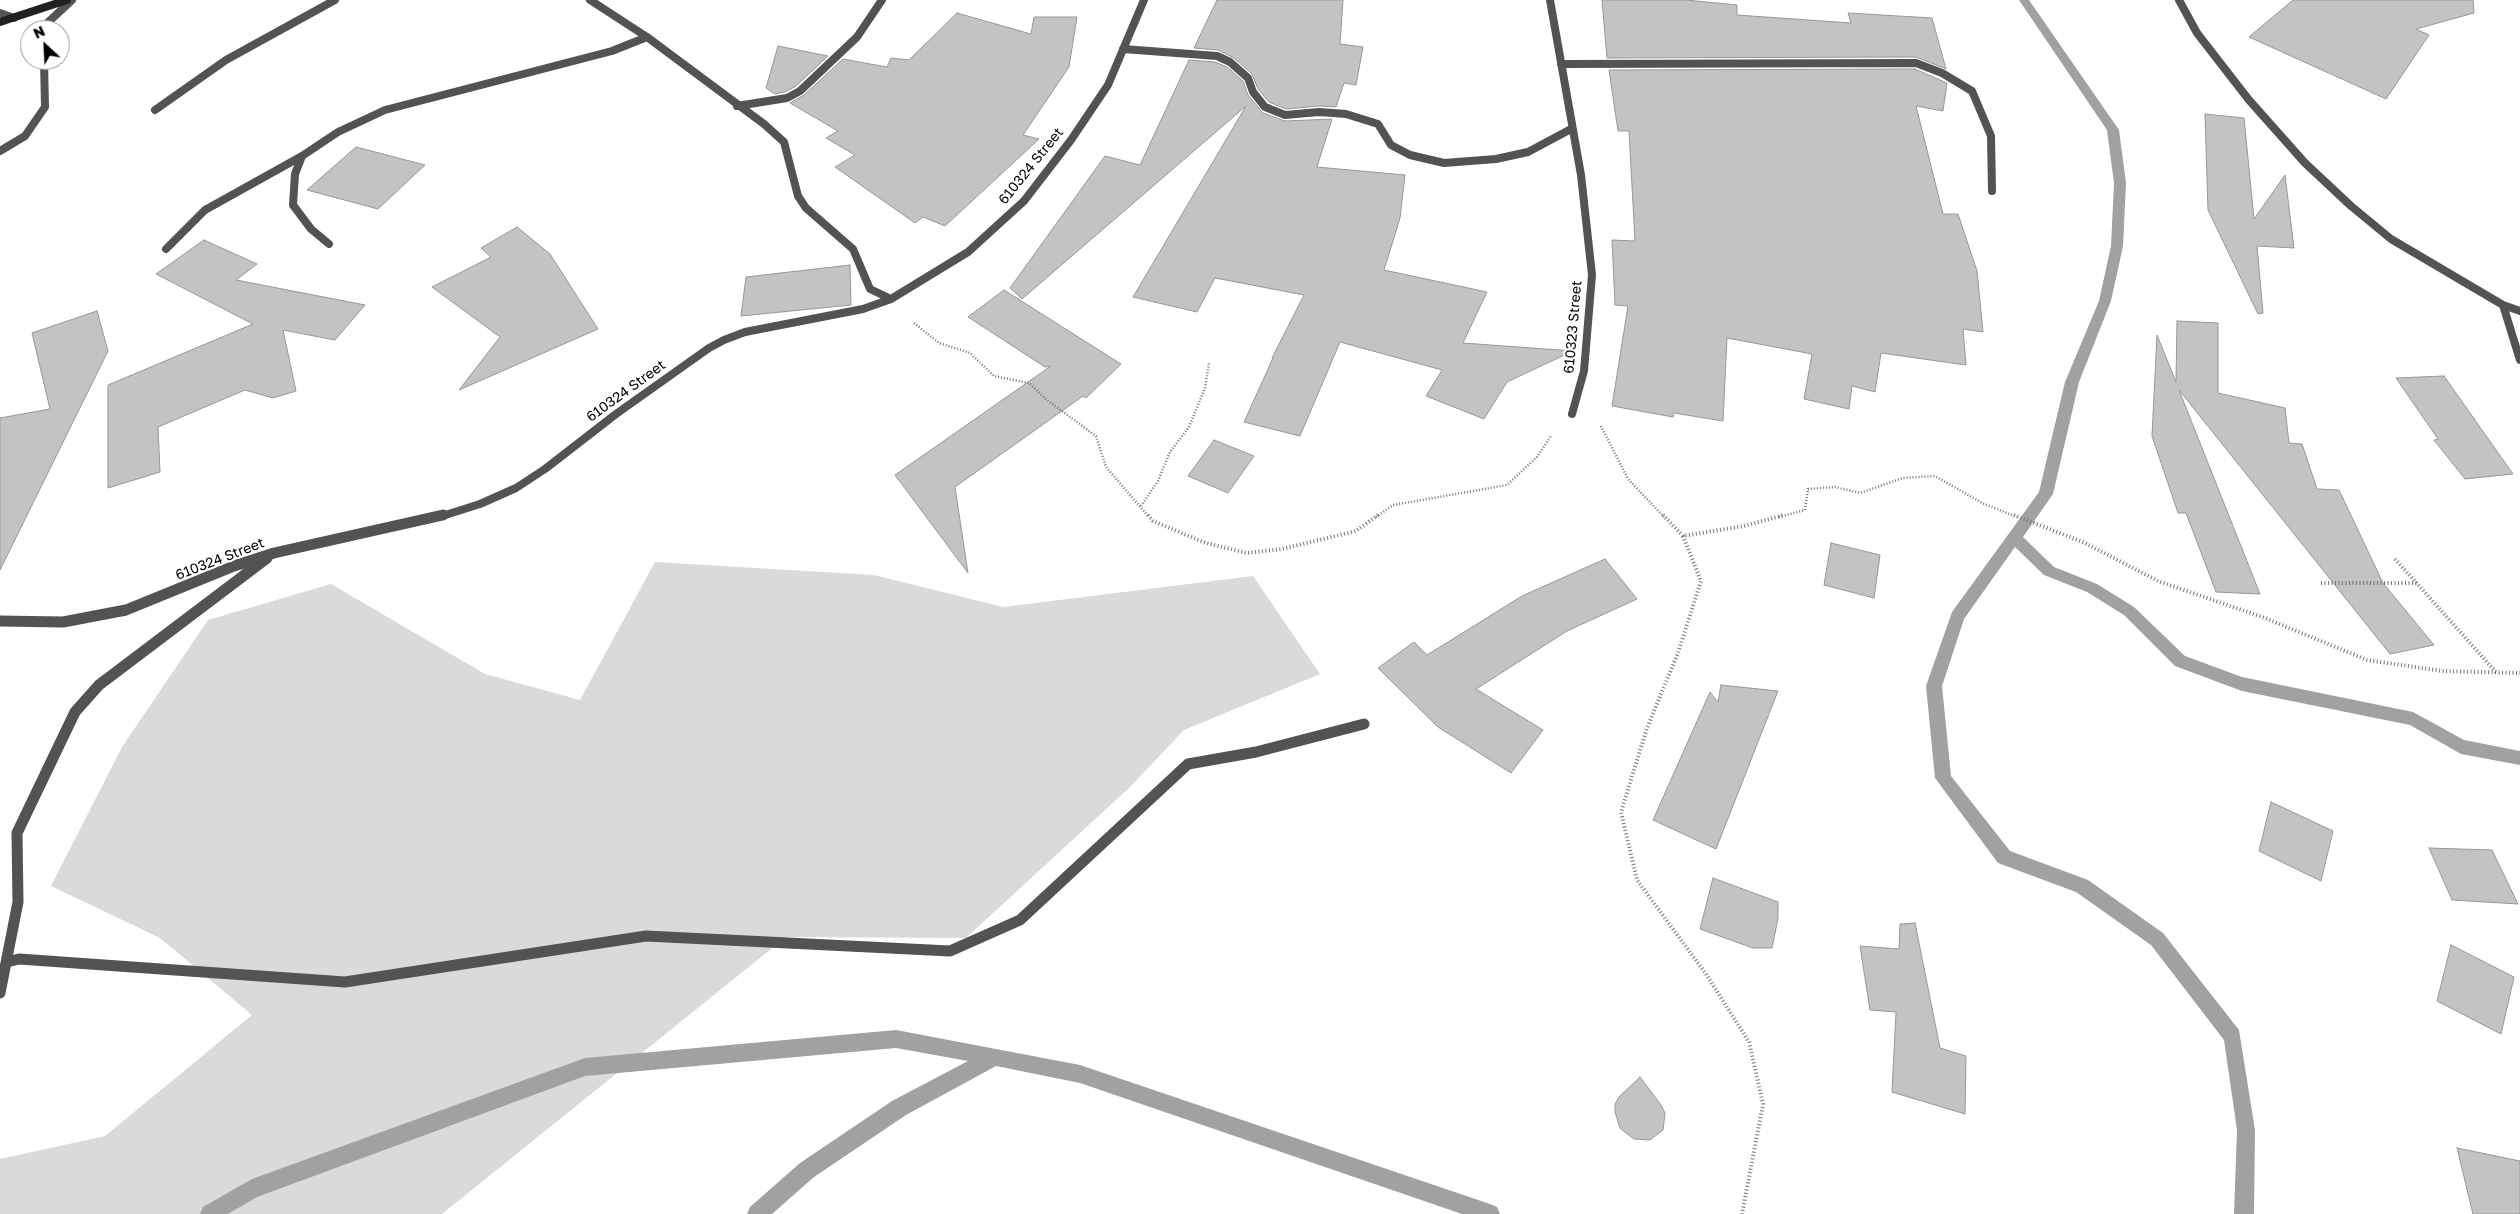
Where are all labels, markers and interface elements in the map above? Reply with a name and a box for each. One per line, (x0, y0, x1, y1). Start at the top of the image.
north arrow (20, 20, 70, 70)
text: N (30, 22, 47, 42)
street label: 610324 Street (995, 124, 1067, 208)
street label: 610323 Street (1561, 280, 1585, 374)
street label: 610324 Street (583, 357, 669, 425)
street label: 610324 Street (173, 534, 267, 584)

